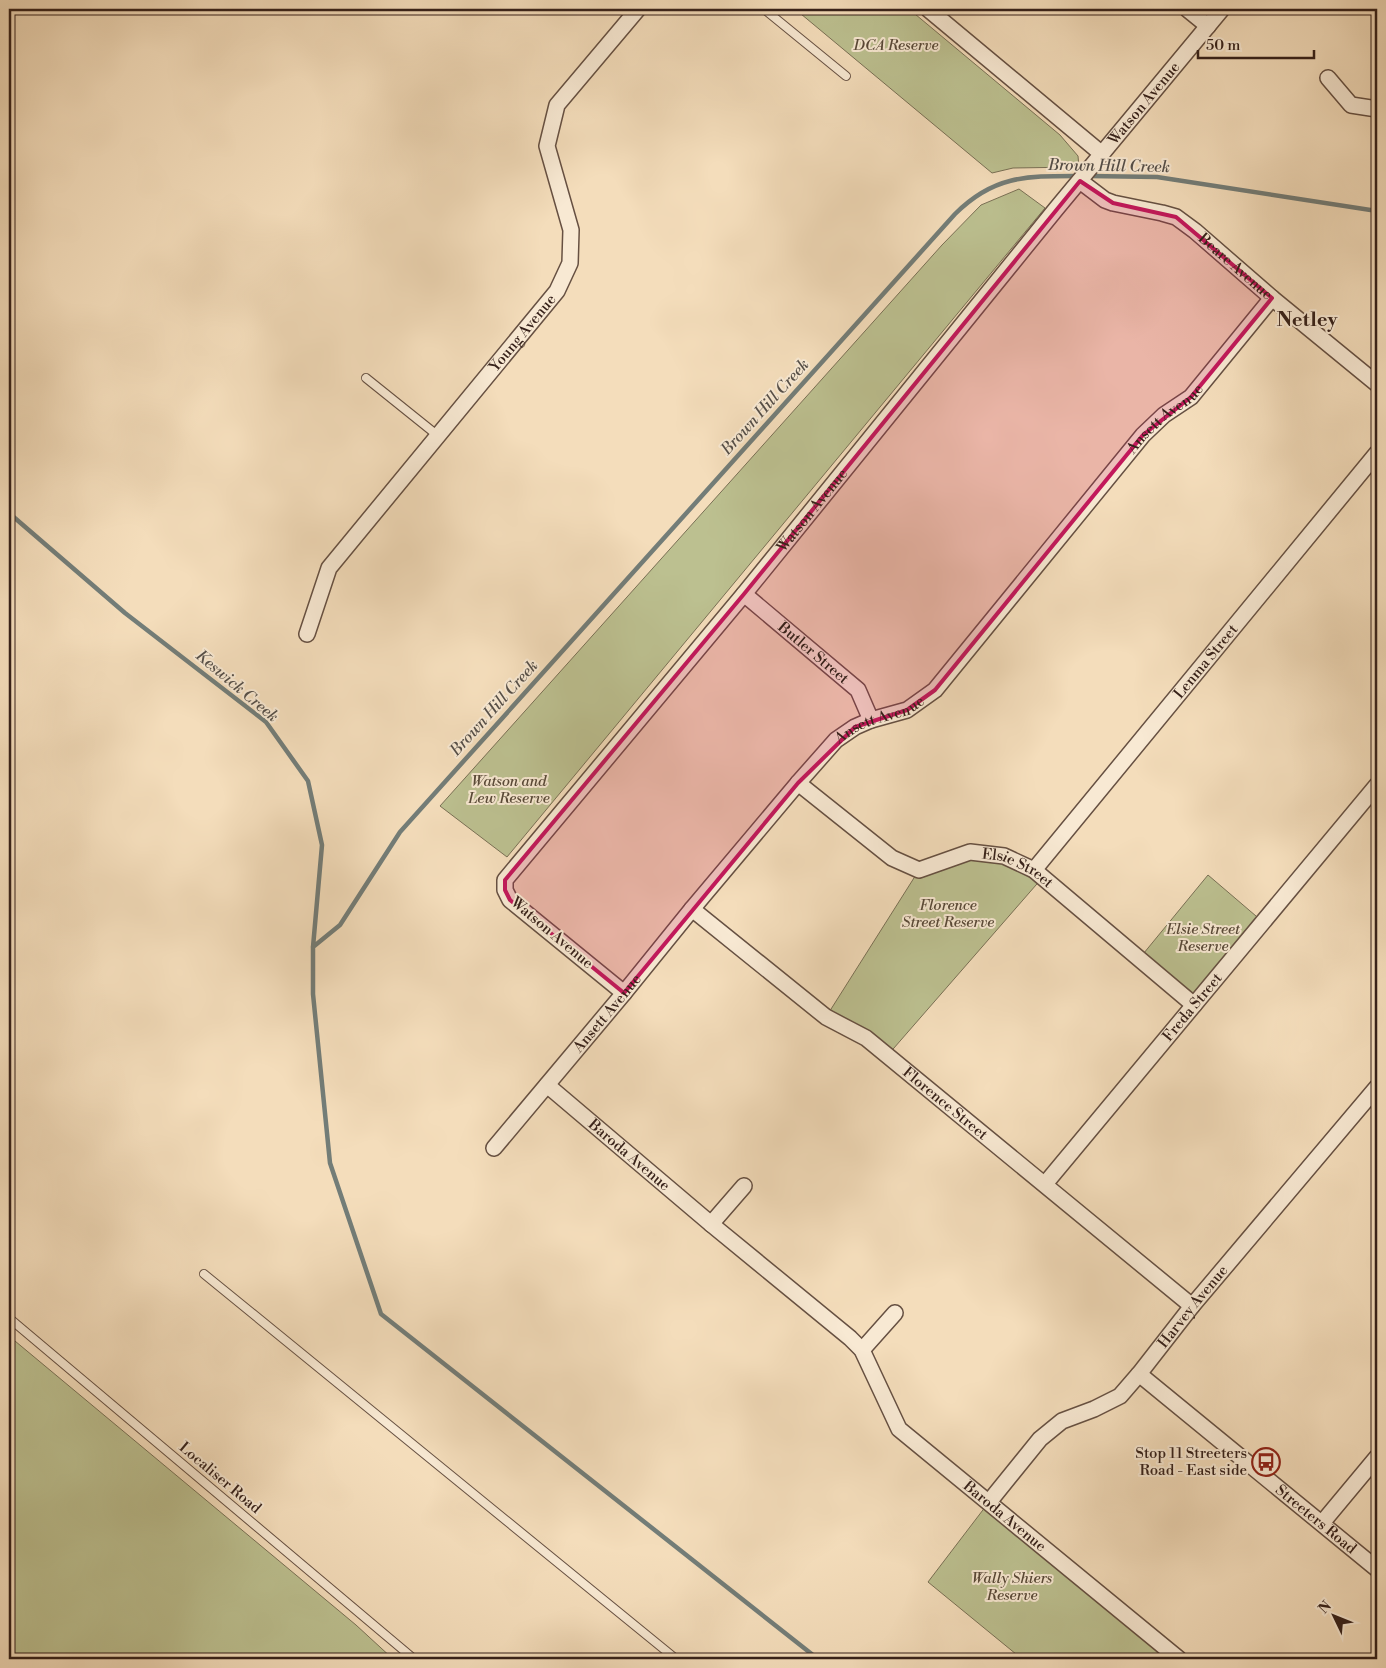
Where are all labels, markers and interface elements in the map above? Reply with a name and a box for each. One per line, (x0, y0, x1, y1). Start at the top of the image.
scale bar (1198, 28, 1315, 60)
park label: DCA Reserve (852, 36, 939, 55)
text: 50 m (1206, 36, 1240, 55)
street label: Watson Avenue (1103, 58, 1184, 149)
water label: Brown Hill Creek (1047, 155, 1170, 177)
street label: Beare Avenue (1194, 228, 1277, 304)
street label: Young Avenue (484, 290, 560, 376)
district label: Netley (1276, 308, 1339, 333)
water label: Brown Hill Creek (716, 355, 813, 460)
street label: Ansett Avenue (1122, 380, 1207, 458)
street label: Watson Avenue (772, 464, 852, 557)
street label: Butler Street (773, 617, 854, 688)
street label: Lenma Street (1169, 620, 1242, 703)
water label: Keswick Creek (191, 646, 283, 726)
water label: Brown Hill Creek (445, 656, 542, 761)
street label: Ansett Avenue (830, 691, 928, 748)
park label: Watson and Lew Reserve (467, 772, 550, 808)
street label: Elsie Street (981, 844, 1058, 892)
street label: Watson Avenue (506, 892, 597, 973)
park label: Florence Street Reserve (902, 896, 994, 932)
park label: Elsie Street Reserve (1165, 920, 1241, 956)
street label: Freda Street (1158, 968, 1227, 1045)
street label: Ansett Avenue (568, 970, 645, 1057)
street label: Florence Street (899, 1063, 992, 1144)
street label: Baroda Avenue (584, 1114, 674, 1195)
street label: Harvey Avenue (1153, 1261, 1232, 1352)
street label: Localiser Road (175, 1438, 265, 1518)
place label: Stop 11 Streeters Road - East side (1135, 1444, 1247, 1480)
bus stop icon: Stop 11 Streeters Road - East side (1251, 1447, 1281, 1477)
street label: Baroda Avenue (959, 1476, 1050, 1556)
street label: Streeters Road (1272, 1480, 1361, 1558)
park label: Wally Shiers Reserve (972, 1569, 1053, 1605)
north arrow (1308, 1590, 1358, 1640)
text: N (1315, 1598, 1336, 1618)

